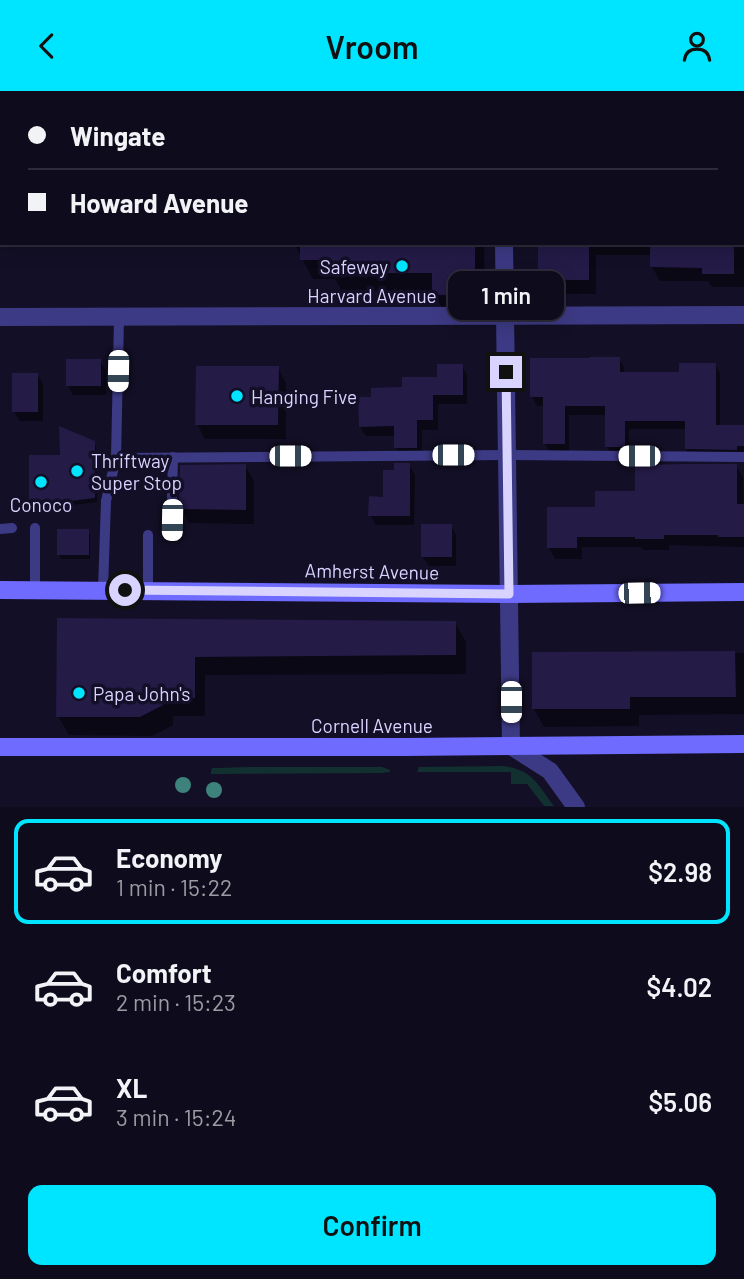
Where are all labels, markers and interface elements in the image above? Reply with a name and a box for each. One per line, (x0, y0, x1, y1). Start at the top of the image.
icon: back (28, 27, 66, 65)
text: Vroom (326, 27, 418, 65)
icon: person (678, 27, 716, 65)
text: Wingate (70, 120, 165, 151)
text: Howard Avenue (70, 187, 249, 218)
place label: Safeway (320, 255, 388, 278)
marker: Safeway (394, 258, 410, 274)
callout: 1 min (448, 271, 564, 320)
text: 1 min (481, 281, 531, 309)
street label: Harvard Avenue (307, 284, 437, 307)
car (108, 350, 129, 392)
route end (490, 356, 522, 388)
place label: Hanging Five (251, 385, 357, 408)
marker: Hanging Five (229, 388, 245, 404)
car (433, 445, 475, 466)
car (270, 446, 312, 467)
car (619, 446, 661, 467)
place label: Thriftway Super Stop (91, 449, 182, 494)
marker: Thriftway Super Stop (69, 463, 85, 479)
marker: Conoco (33, 474, 49, 490)
place label: Conoco (10, 493, 72, 516)
car (162, 499, 183, 541)
street label: Amherst Avenue (305, 558, 439, 584)
route start (109, 574, 141, 606)
car (618, 582, 661, 604)
car (501, 681, 522, 723)
place label: Papa John's (93, 682, 190, 705)
marker: Papa John's (71, 685, 87, 701)
street label: Cornell Avenue (311, 714, 433, 737)
icon: car (32, 840, 95, 903)
text: Economy (116, 842, 222, 873)
text: $2.98 (648, 856, 712, 887)
text: 1 min · 15:22 (116, 873, 232, 901)
icon: car (32, 955, 95, 1018)
text: Comfort (116, 957, 212, 988)
text: $4.02 (647, 971, 712, 1002)
text: 2 min · 15:23 (116, 988, 236, 1016)
icon: car (32, 1070, 95, 1133)
text: XL (116, 1072, 147, 1103)
text: $5.06 (649, 1086, 712, 1117)
text: 3 min · 15:24 (116, 1103, 236, 1131)
button: Confirm (28, 1185, 716, 1265)

